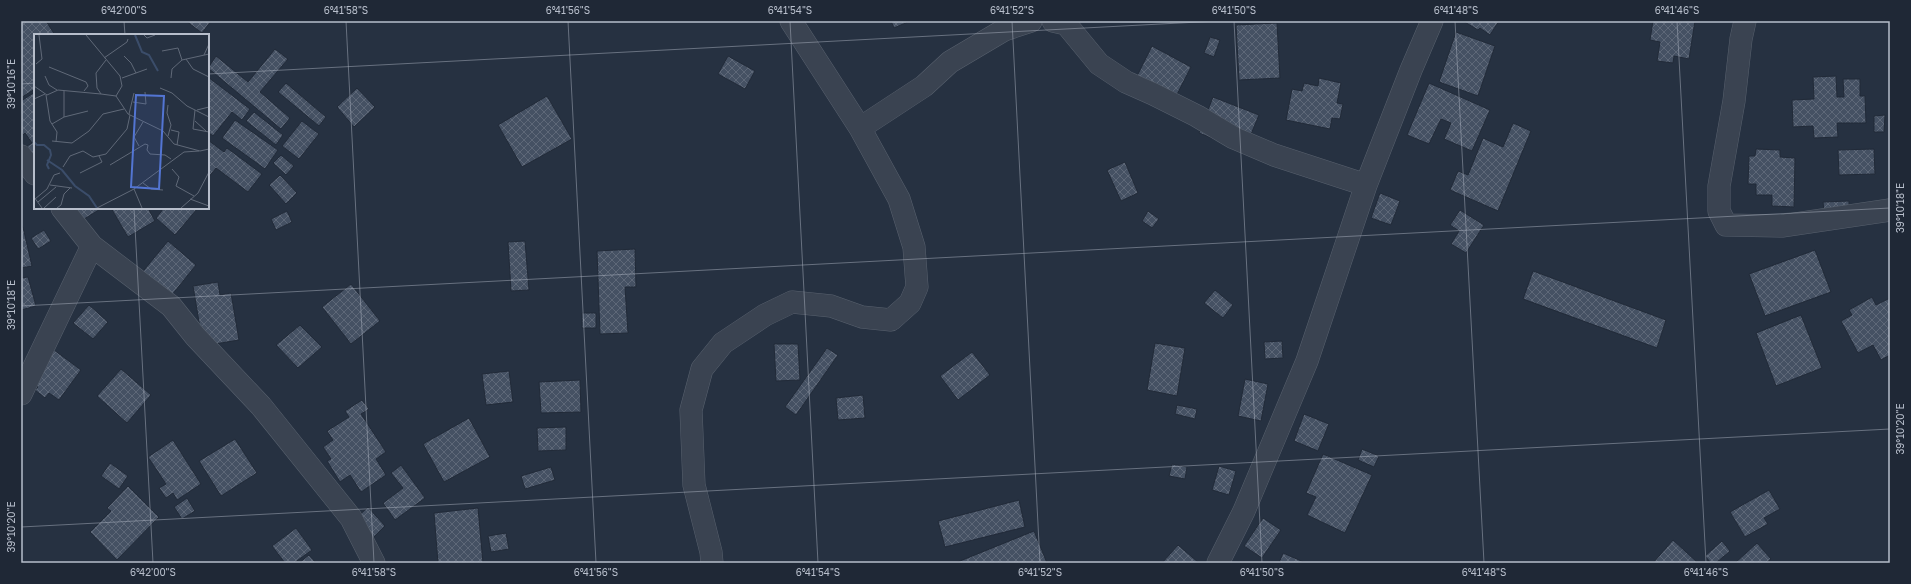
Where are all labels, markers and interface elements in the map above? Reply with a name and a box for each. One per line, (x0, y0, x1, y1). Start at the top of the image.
text: 6°42'00"S (101, 4, 147, 16)
text: 6°41'58"S (324, 4, 368, 16)
text: 6°41'56"S (546, 4, 590, 16)
text: 6°41'54"S (768, 4, 812, 16)
text: 6°41'52"S (990, 4, 1034, 16)
text: 6°41'50"S (1212, 4, 1256, 16)
text: 6°41'48"S (1434, 4, 1478, 16)
text: 6°41'46"S (1655, 4, 1699, 16)
inset map (34, 34, 209, 209)
text: 39°10'16"E (5, 59, 17, 109)
text: 39°10'18"E (1894, 183, 1906, 233)
text: 39°10'18"E (5, 280, 17, 330)
text: 39°10'20"E (1894, 403, 1906, 455)
text: 39°10'20"E (5, 501, 17, 553)
text: 6°42'00"S (130, 566, 176, 578)
text: 6°41'58"S (352, 566, 396, 578)
text: 6°41'56"S (574, 566, 618, 578)
text: 6°41'54"S (796, 566, 840, 578)
text: 6°41'52"S (1018, 566, 1062, 578)
text: 6°41'50"S (1240, 566, 1284, 578)
text: 6°41'48"S (1462, 566, 1506, 578)
text: 6°41'46"S (1684, 566, 1728, 578)

